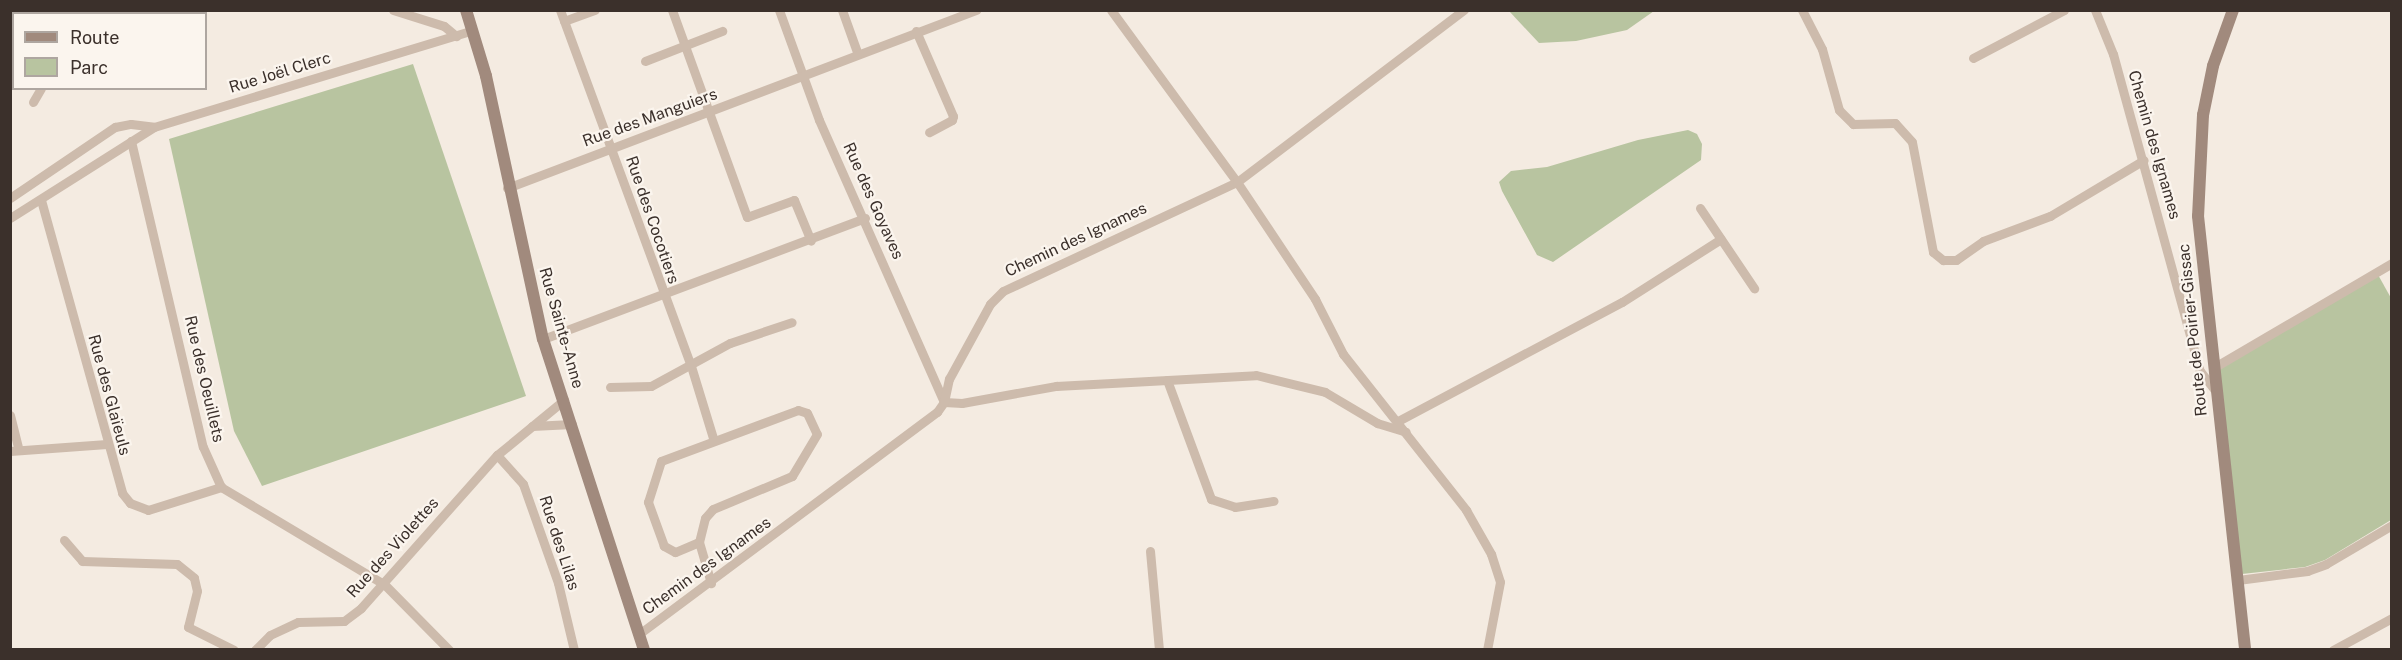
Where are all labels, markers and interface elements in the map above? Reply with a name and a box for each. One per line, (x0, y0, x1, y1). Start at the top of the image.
legend (12, 12, 207, 90)
text: Route (70, 27, 119, 48)
street label: Rue Joël Clerc (227, 48, 333, 98)
text: Parc (70, 57, 108, 78)
street label: Chemin des Ignames (2124, 68, 2184, 222)
street label: Rue des Manguiers (580, 85, 720, 151)
street label: Rue des Goyaves (839, 139, 907, 263)
street label: Rue des Cocotiers (621, 153, 683, 287)
street label: Chemin des Ignames (1002, 199, 1150, 281)
street label: Route de Poirier-Gissac (2174, 243, 2212, 417)
street label: Rue Sainte-Anne (535, 265, 587, 391)
street label: Rue des Oeuillets (180, 314, 228, 444)
street label: Rue des Glaïeuls (84, 332, 134, 458)
street label: Rue des Lilas (535, 493, 583, 593)
street label: Rue des Violettes (343, 494, 443, 602)
street label: Chemin des Ignames (639, 513, 775, 619)

